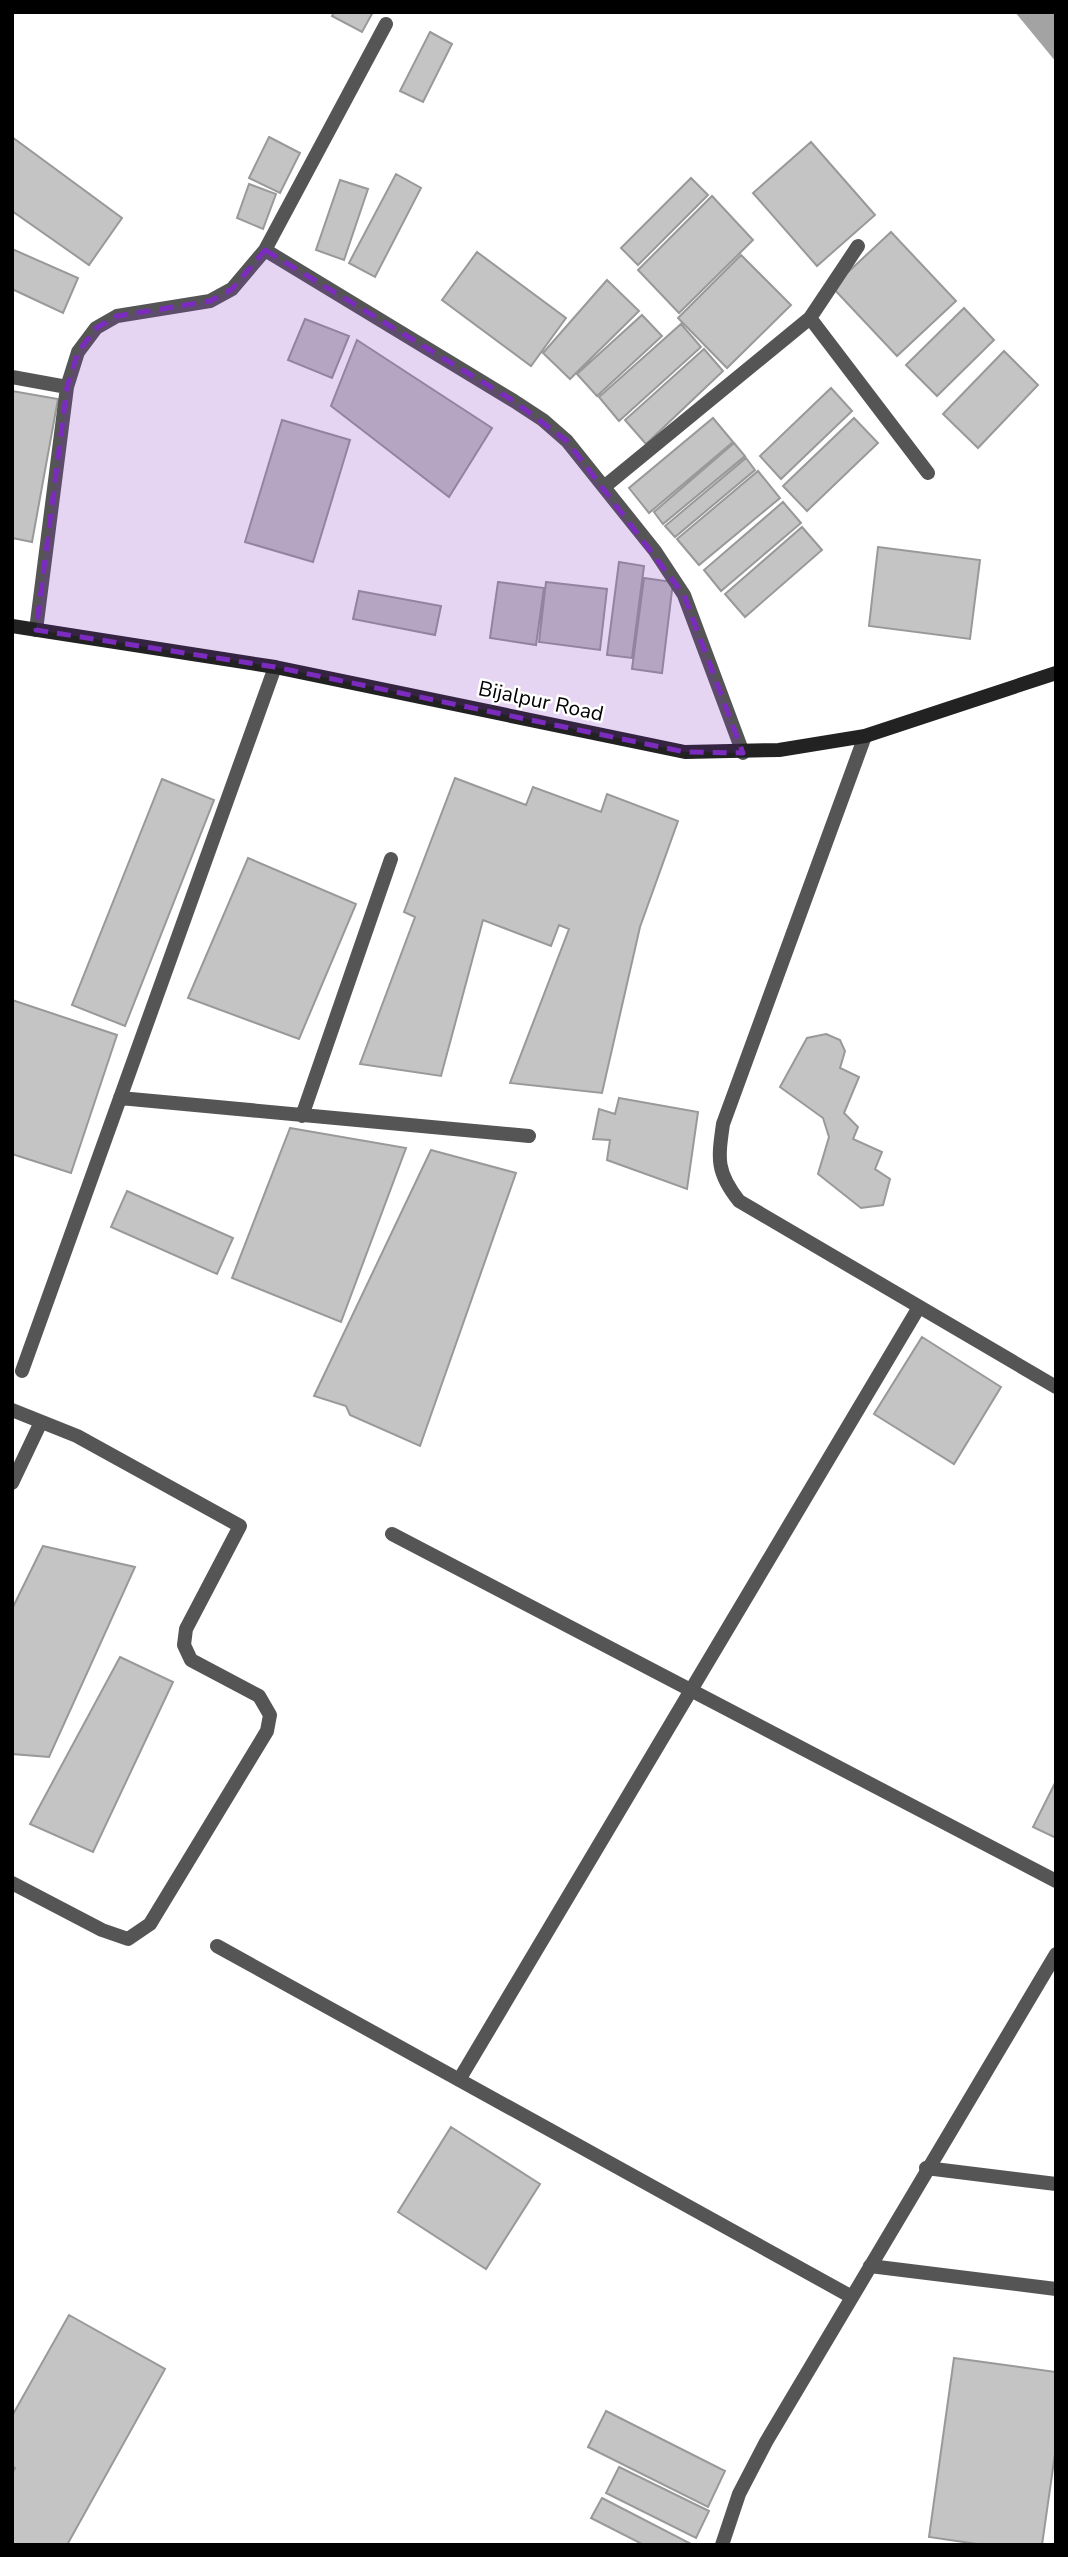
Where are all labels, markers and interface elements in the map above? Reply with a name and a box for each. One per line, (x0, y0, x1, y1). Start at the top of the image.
street label: Bijalpur Road (476, 674, 606, 728)

